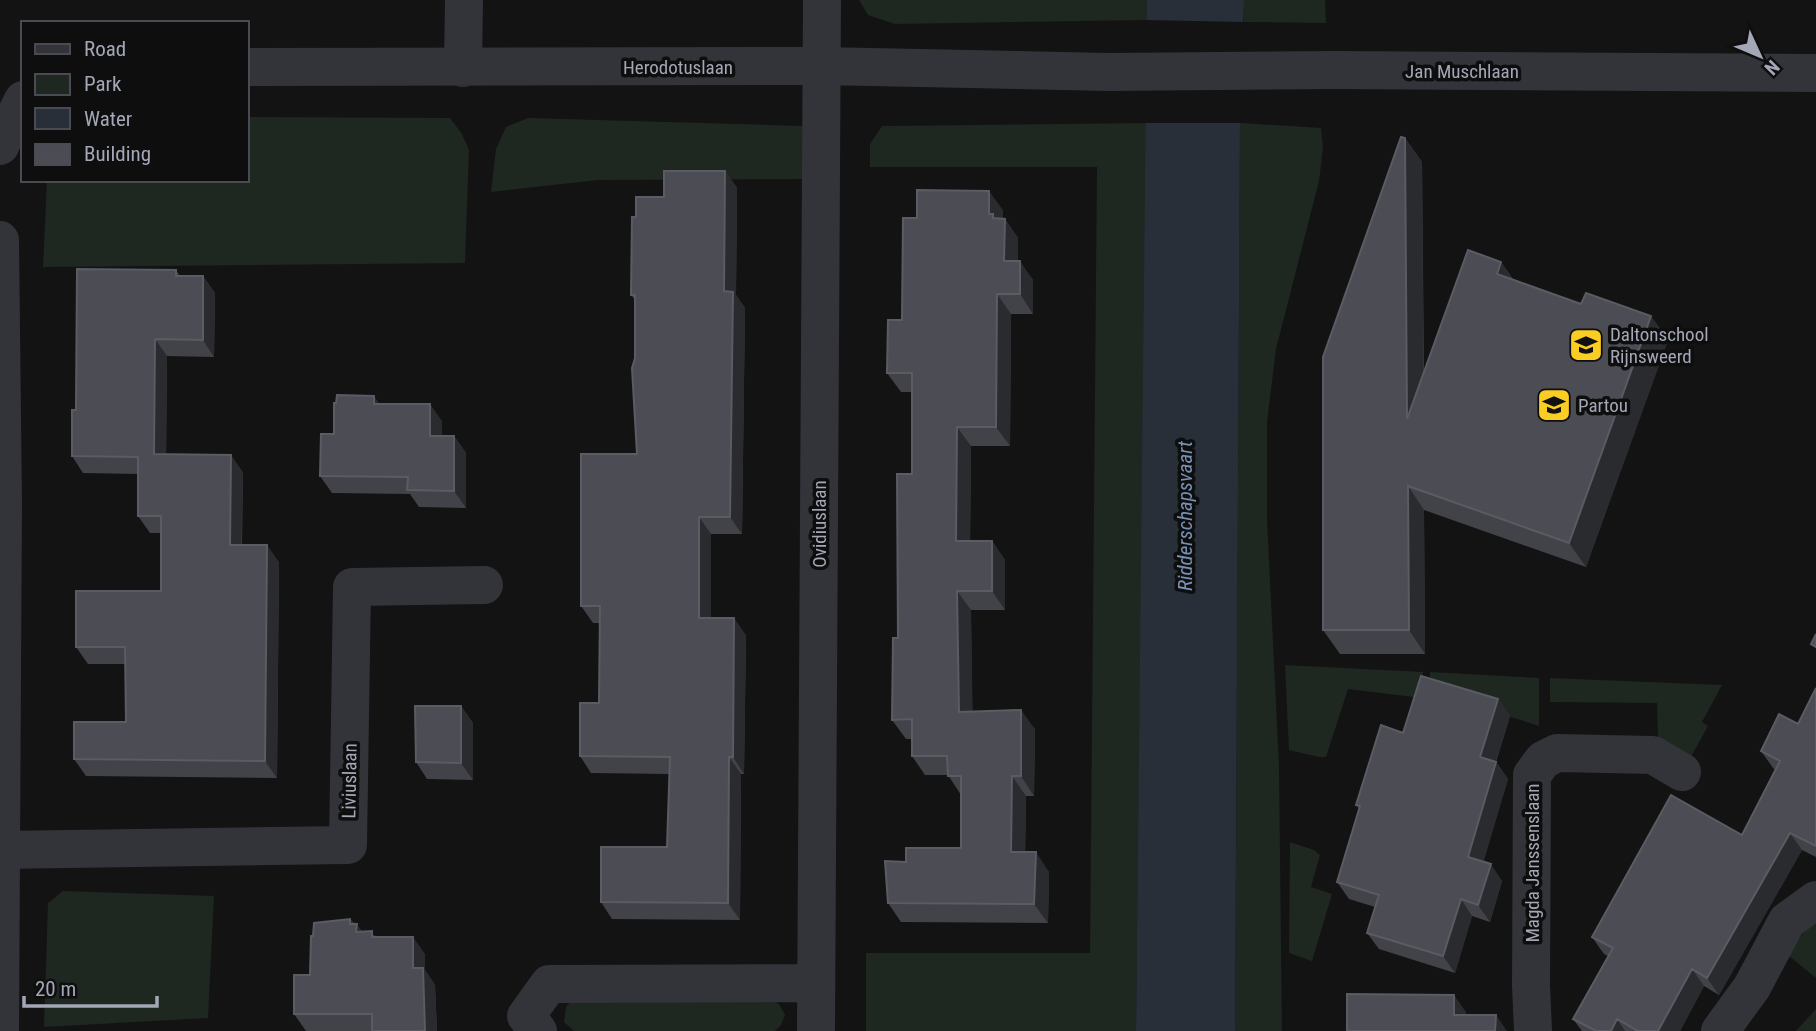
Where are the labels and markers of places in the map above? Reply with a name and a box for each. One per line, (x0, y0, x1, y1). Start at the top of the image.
place label: Daltonschool Rijnsweerd (1610, 323, 1709, 368)
school or university icon: Daltonschool Rijnsweerd (1567, 326, 1605, 364)
school or university icon: Partou (1535, 386, 1573, 424)
place label: Partou (1578, 394, 1628, 417)

